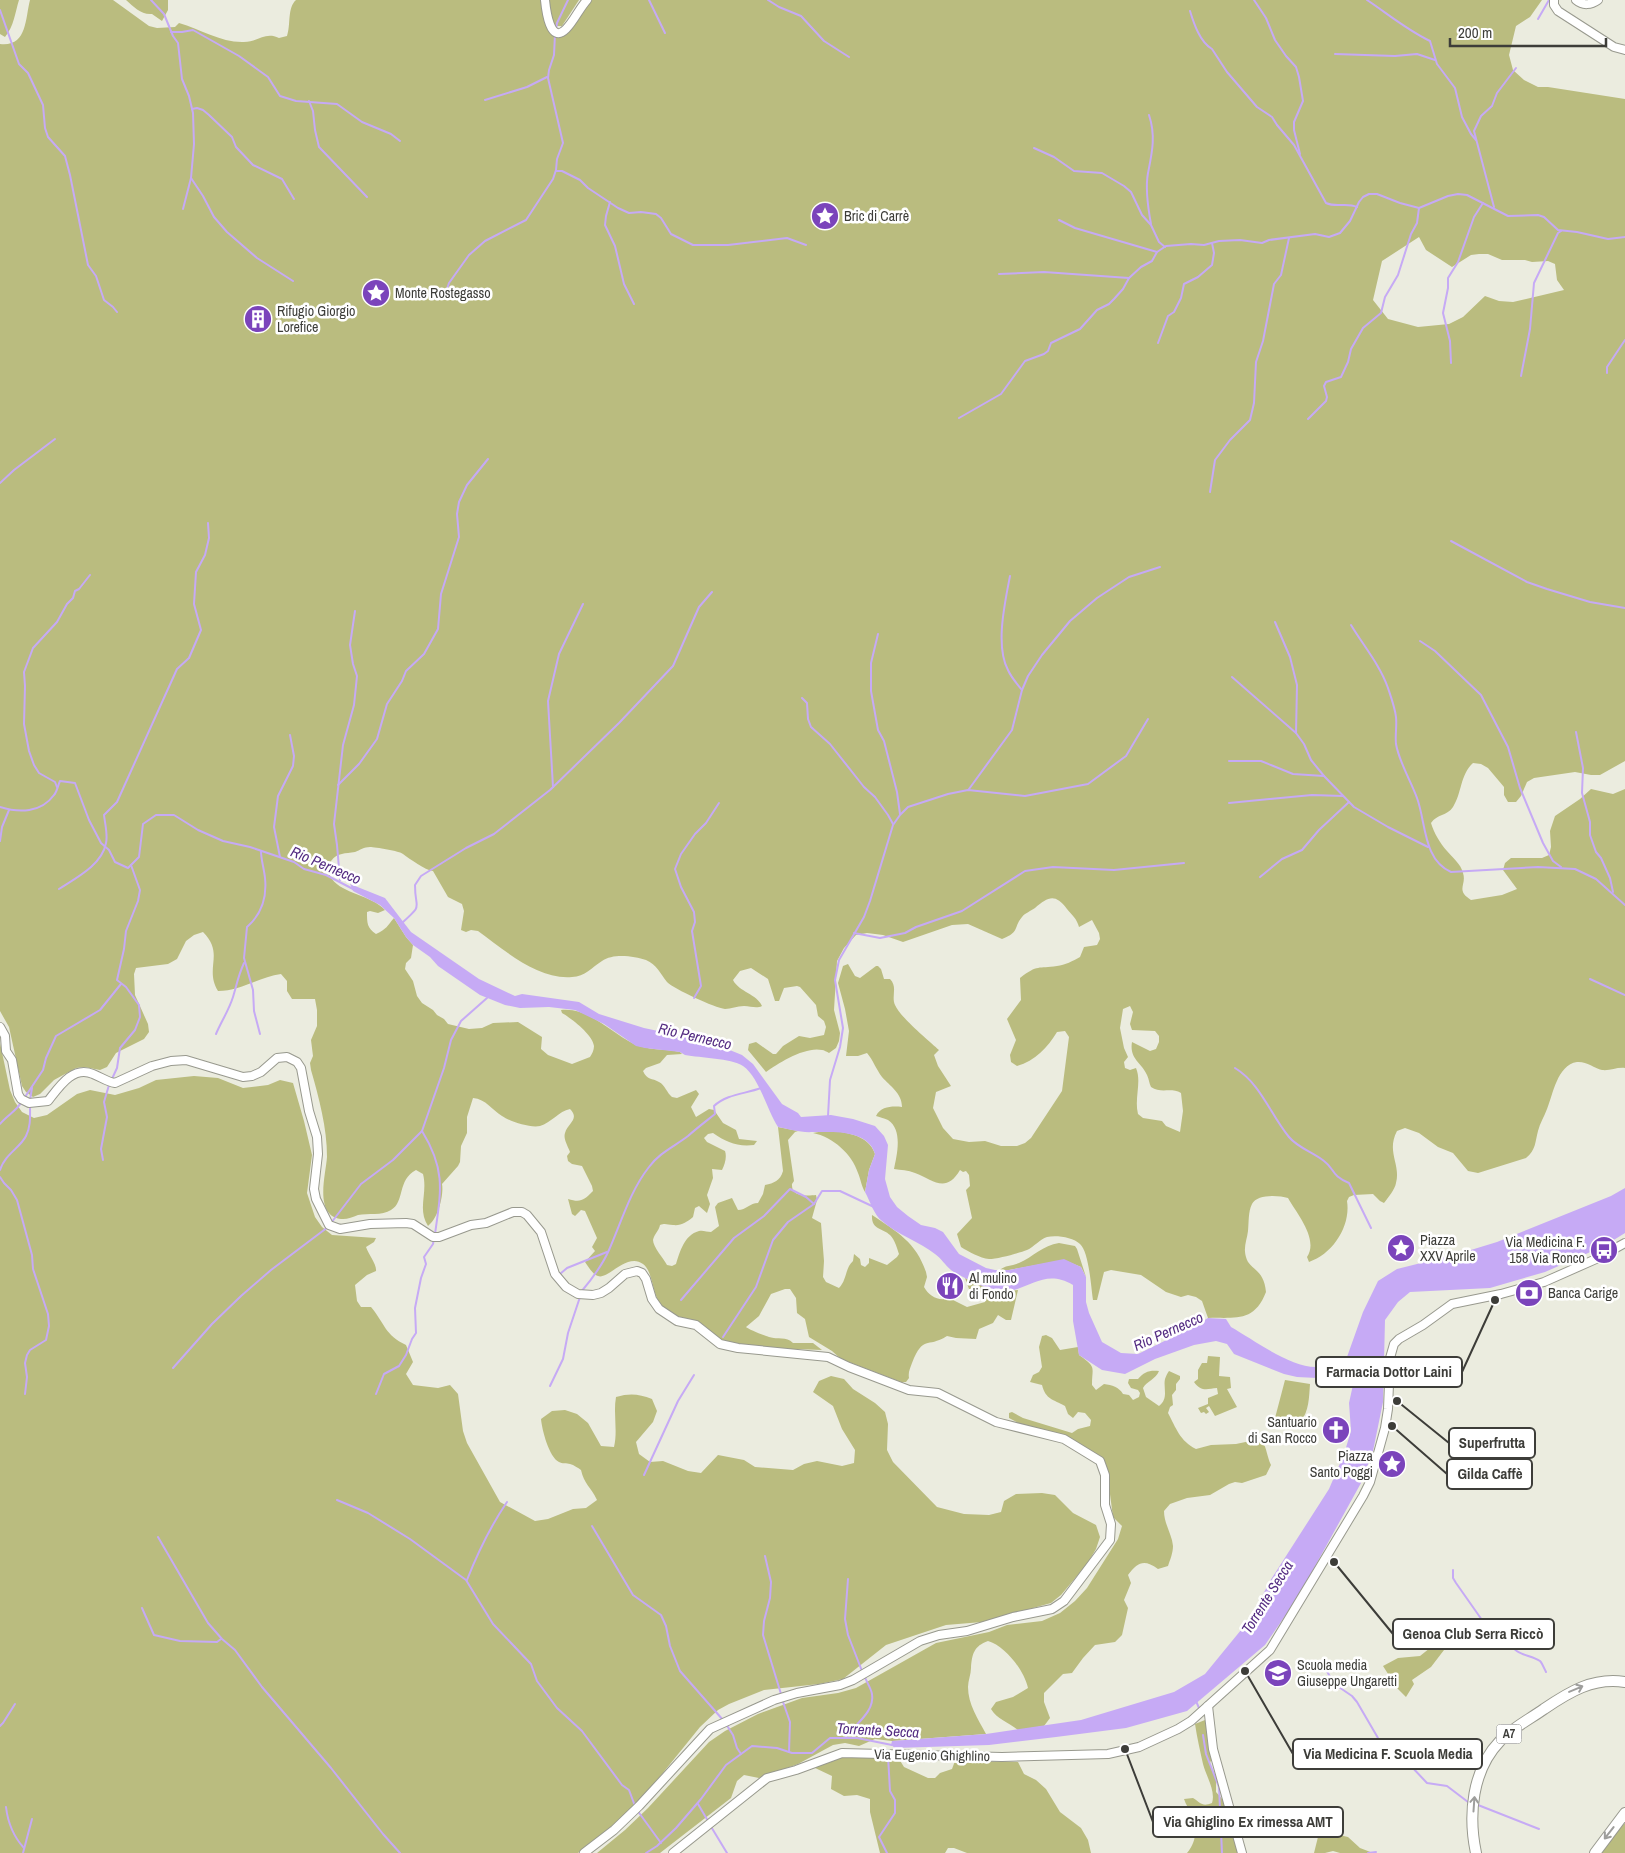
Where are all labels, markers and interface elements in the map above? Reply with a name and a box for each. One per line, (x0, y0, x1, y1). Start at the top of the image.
scale bar (1450, 15, 1606, 47)
text: 200 m (1458, 22, 1492, 43)
place icon: Bric di Carrè (810, 201, 840, 231)
place label: Bric di Carrè (844, 207, 909, 225)
place icon: Monte Rostegasso (361, 278, 391, 308)
place label: Monte Rostegasso (395, 284, 491, 302)
place label: Rifugio Giorgio Lorefice (277, 302, 356, 336)
building icon: Rifugio Giorgio Lorefice (243, 304, 273, 334)
water label: Rio Pernecco (288, 841, 365, 889)
water label: Rio Pernecco (656, 1017, 734, 1055)
place label: Piazza XXV Aprile (1420, 1231, 1476, 1265)
place icon: Piazza XXV Aprile (1386, 1233, 1416, 1263)
place label: Via Medicina F. 158 Via Ronco (1505, 1233, 1585, 1267)
bus stop icon: Via Medicina F. 158 Via Ronco (1589, 1235, 1619, 1265)
place label: Al mulino di Fondo (968, 1269, 1017, 1303)
restaurant icon: Al mulino di Fondo (935, 1271, 965, 1301)
bank icon: Banca Carige (1514, 1278, 1544, 1308)
place label: Banca Carige (1548, 1284, 1618, 1302)
water label: Rio Pernecco (1130, 1306, 1206, 1356)
callout: Farmacia Dottor Laini (1316, 1357, 1462, 1387)
text: Farmacia Dottor Laini (1326, 1361, 1452, 1382)
place label: Santuario di San Rocco (1248, 1413, 1317, 1447)
church icon: Santuario di San Rocco (1321, 1415, 1351, 1445)
callout: Superfrutta (1449, 1428, 1535, 1458)
text: Superfrutta (1459, 1432, 1525, 1453)
place label: Piazza Santo Poggi (1310, 1447, 1374, 1481)
place icon: Piazza Santo Poggi (1377, 1449, 1407, 1479)
callout: Gilda Caffè (1447, 1459, 1532, 1489)
text: Gilda Caffè (1458, 1463, 1523, 1484)
water label: Torrente Secca (1236, 1556, 1298, 1638)
callout: Genoa Club Serra Riccò (1393, 1619, 1554, 1649)
text: Genoa Club Serra Riccò (1403, 1623, 1543, 1644)
place label: Scuola media Giuseppe Ungaretti (1297, 1656, 1397, 1690)
school or university icon: Scuola media Giuseppe Ungaretti (1263, 1658, 1293, 1688)
one-way arrow (1568, 1684, 1583, 1694)
water label: Torrente Secca (836, 1717, 920, 1743)
road number: A7 (1496, 1725, 1522, 1744)
callout: Via Medicina F. Scuola Media (1293, 1739, 1482, 1769)
text: Via Medicina F. Scuola Media (1303, 1743, 1473, 1764)
street label: Via Eugenio Ghighlino (874, 1745, 990, 1765)
one-way arrow (1469, 1797, 1478, 1813)
callout: Via Ghiglino Ex rimessa AMT (1153, 1807, 1343, 1837)
text: Via Ghiglino Ex rimessa AMT (1163, 1811, 1333, 1832)
one-way arrow (1604, 1826, 1615, 1839)

